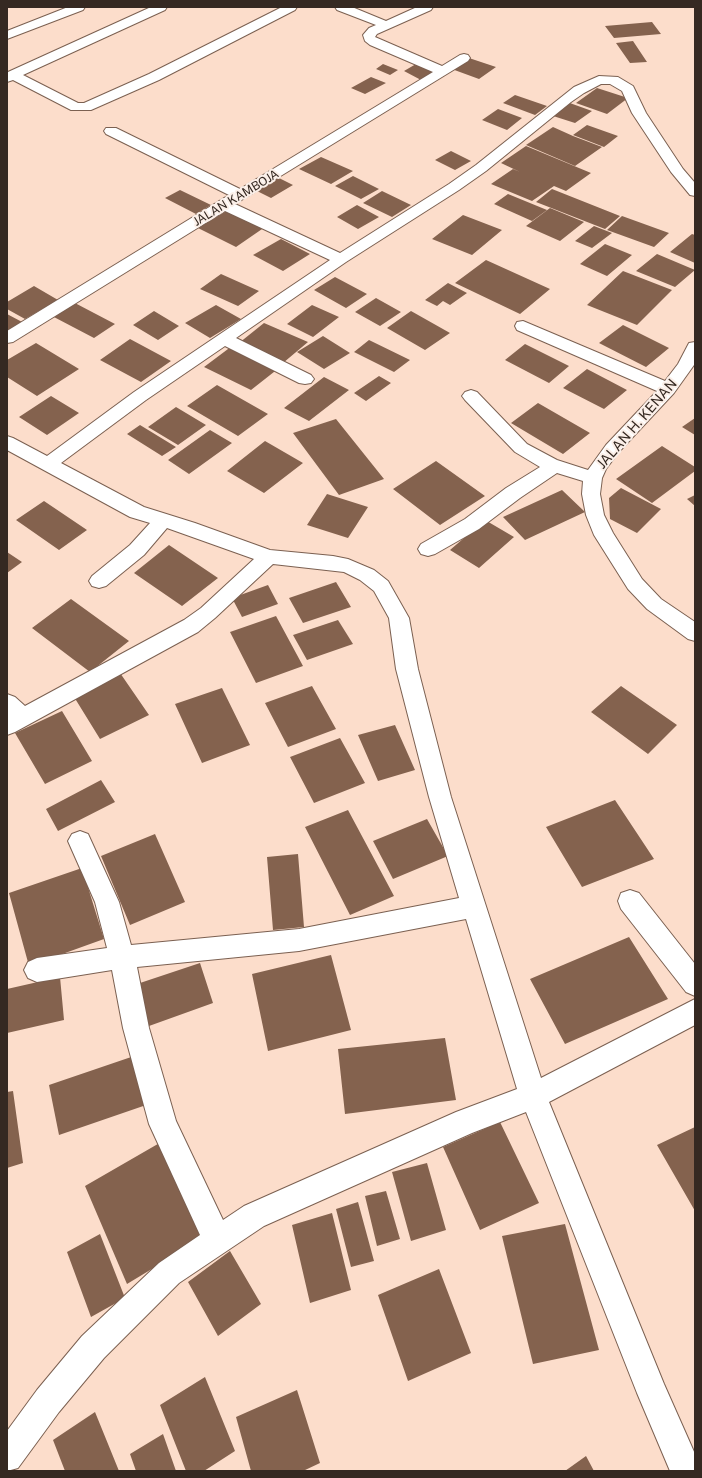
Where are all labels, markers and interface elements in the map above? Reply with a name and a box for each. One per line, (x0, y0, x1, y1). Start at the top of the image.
street label: JALAN KAMBOJA (191, 167, 281, 229)
street label: JALAN H. KENAN (593, 376, 681, 472)

